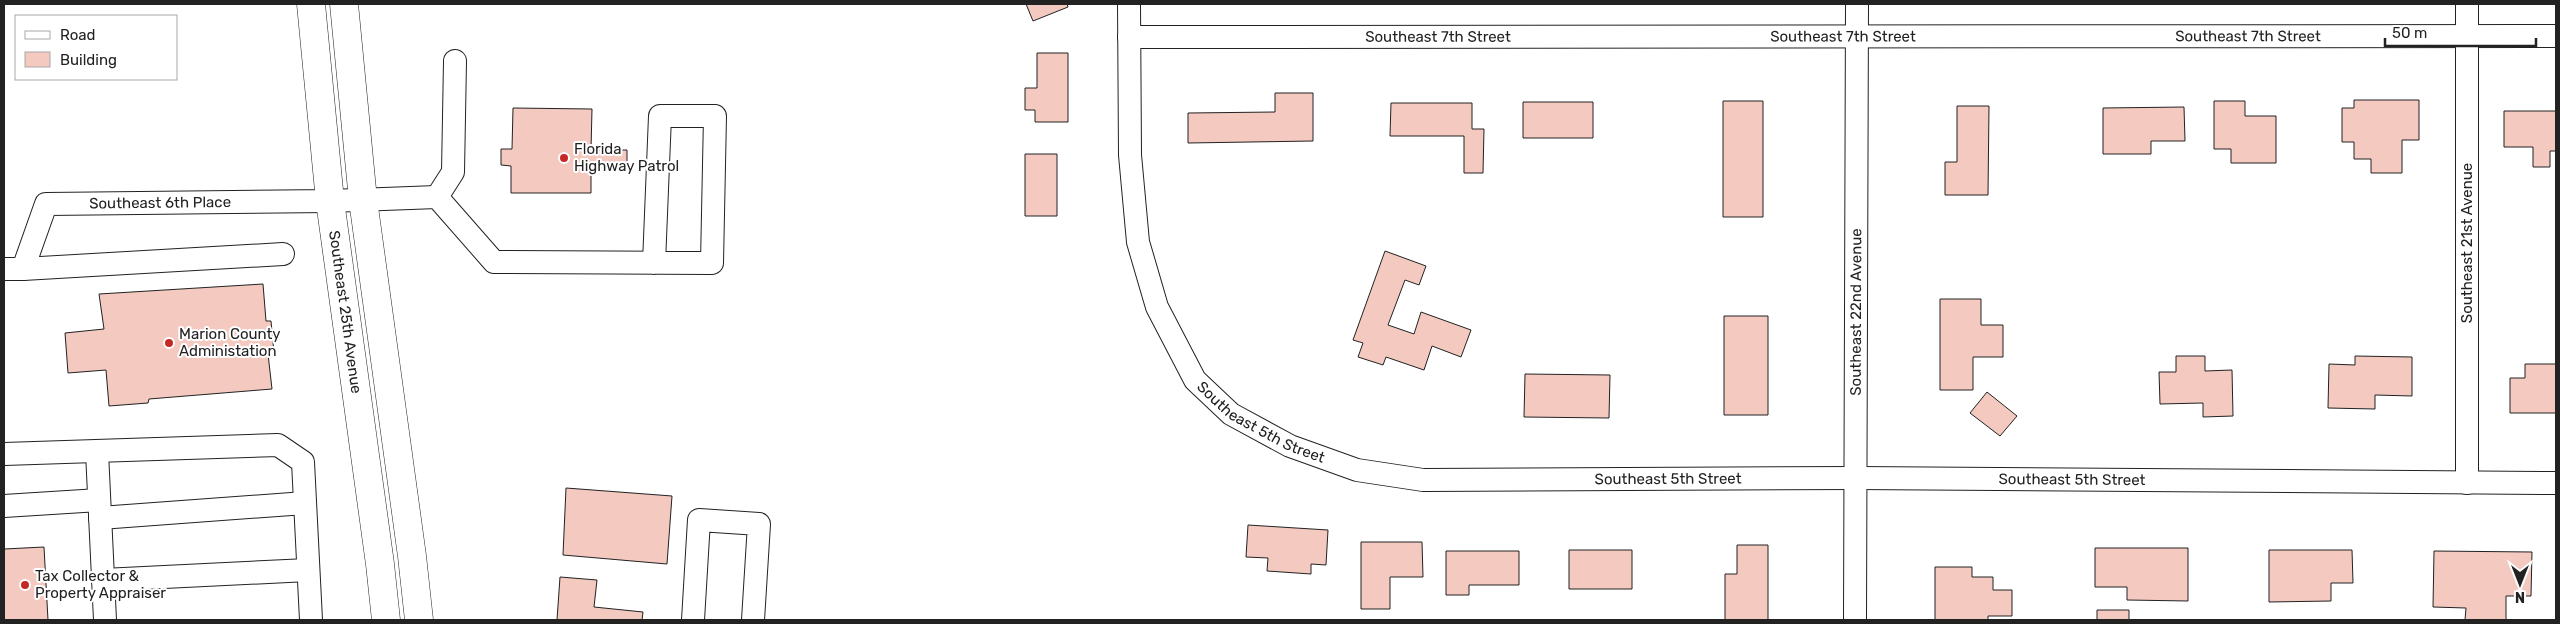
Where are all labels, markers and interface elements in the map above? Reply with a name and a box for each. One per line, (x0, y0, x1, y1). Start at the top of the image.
legend (15, 15, 178, 80)
scale bar (2385, 15, 2536, 47)
text: 50 m (2392, 24, 2427, 42)
text: Road (60, 26, 96, 44)
street label: Southeast 7th Street (1770, 27, 1916, 46)
street label: Southeast 7th Street (2175, 27, 2321, 45)
street label: Southeast 7th Street (1365, 28, 1511, 46)
text: Building (60, 51, 117, 69)
place label: Florida Highway Patrol (574, 140, 679, 175)
marker: Florida Highway Patrol (558, 152, 570, 164)
street label: Southeast 21st Avenue (2458, 163, 2476, 323)
street label: Southeast 6th Place (89, 193, 231, 213)
street label: Southeast 22nd Avenue (1847, 228, 1865, 396)
street label: Southeast 25th Avenue (325, 229, 365, 395)
place label: Marion County Administation (179, 325, 281, 360)
marker: Marion County Administation (163, 337, 175, 349)
street label: Southeast 5th Street (1193, 378, 1327, 467)
street label: Southeast 5th Street (1595, 470, 1742, 488)
street label: Southeast 5th Street (1999, 470, 2146, 489)
north arrow (2495, 559, 2545, 609)
place label: Tax Collector & Property Appraiser (35, 567, 166, 602)
marker: Tax Collector & Property Appraiser (19, 579, 31, 591)
text: N (2515, 588, 2525, 605)

